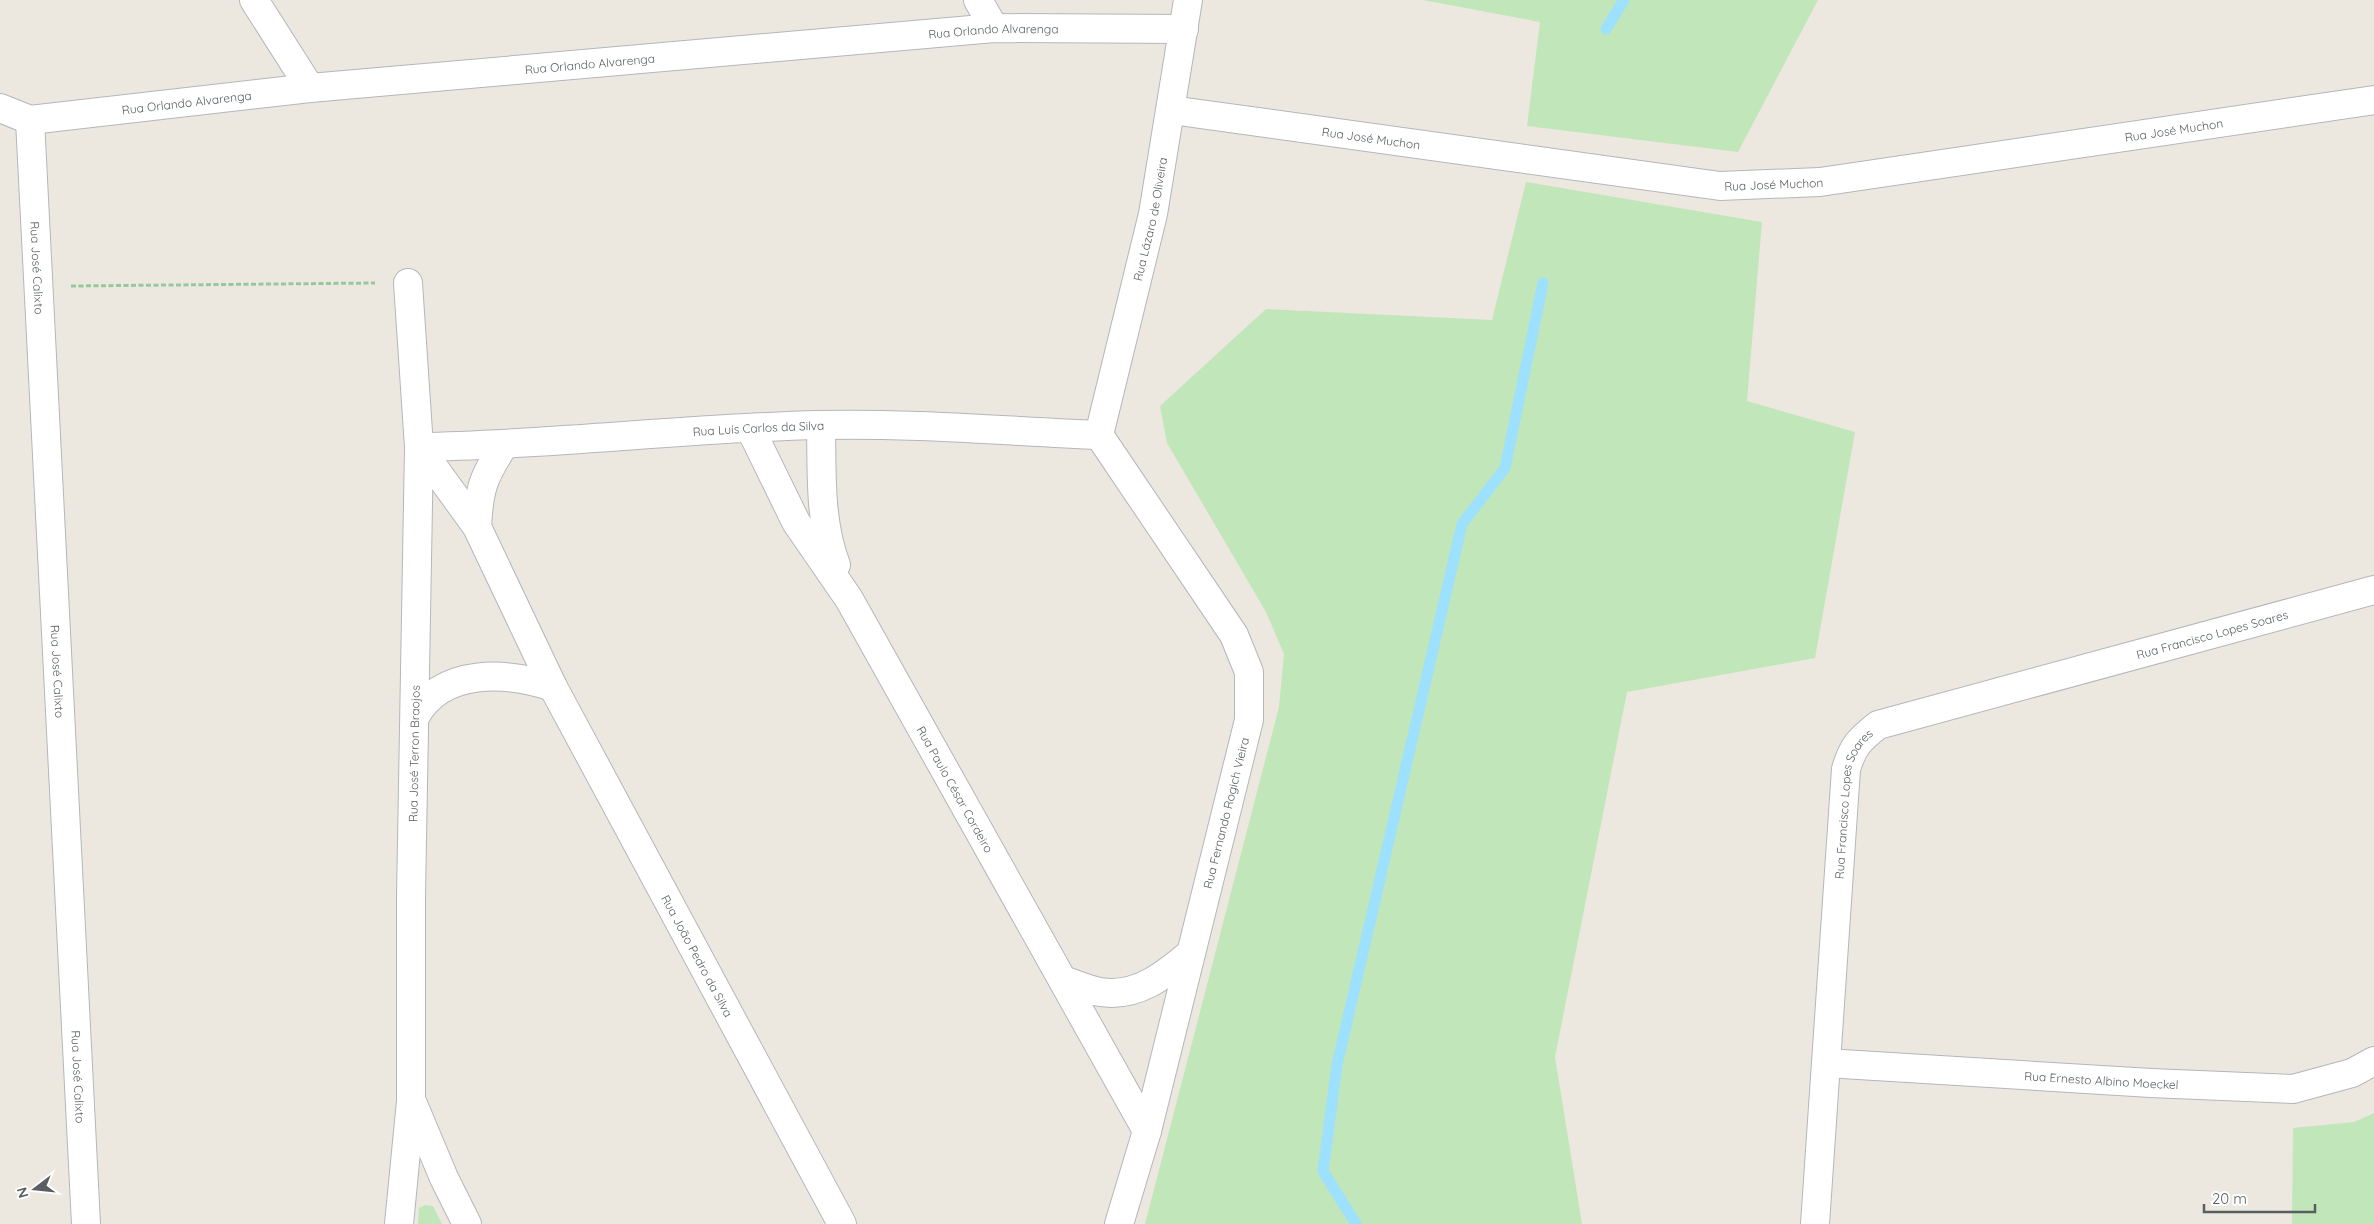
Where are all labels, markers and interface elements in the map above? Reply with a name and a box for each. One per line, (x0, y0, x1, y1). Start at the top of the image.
street label: Rua Orlando Alvarenga (928, 20, 1059, 41)
street label: Rua Orlando Alvarenga (524, 50, 655, 77)
street label: Rua Orlando Alvarenga (121, 87, 252, 117)
street label: Rua José Muchon (2124, 115, 2224, 144)
street label: Rua José Muchon (1321, 123, 1421, 152)
street label: Rua Lázaro de Oliveira (1129, 156, 1170, 282)
street label: Rua José Muchon (1724, 174, 1824, 193)
street label: Rua José Calixto (28, 221, 47, 315)
street label: Rua Luís Carlos da Silva (692, 417, 824, 439)
street label: Rua Francisco Lopes Soares (2135, 606, 2290, 662)
street label: Rua José Calixto (48, 624, 68, 718)
street label: Rua José Terron Braojos (405, 685, 422, 822)
street label: Rua Paulo César Cordeiro (914, 723, 997, 855)
street label: Rua Francisco Lopes Soares (1831, 725, 1876, 880)
street label: Rua Fernando Rogich Vieira (1200, 736, 1252, 890)
street label: Rua João Pedro da Silva (659, 892, 737, 1019)
street label: Rua José Calixto (69, 1030, 88, 1124)
street label: Rua Ernesto Albino Moeckel (2024, 1068, 2179, 1092)
north arrow (10, 1164, 60, 1214)
scale bar (2204, 1182, 2315, 1214)
text: N (12, 1185, 33, 1200)
text: 20 m (2212, 1189, 2247, 1208)

